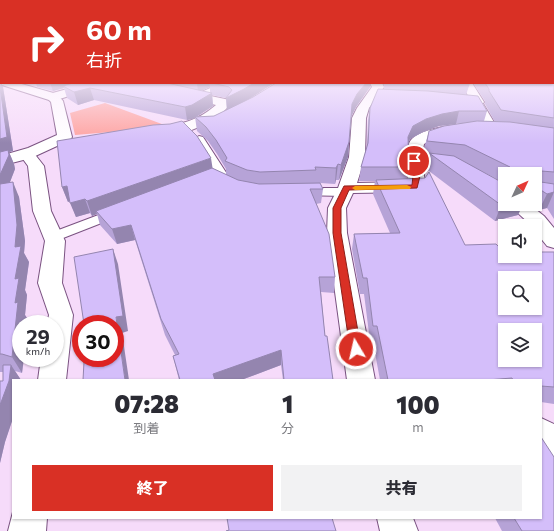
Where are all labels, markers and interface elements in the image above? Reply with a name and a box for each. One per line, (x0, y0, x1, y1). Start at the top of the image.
text: 60 m (86, 12, 152, 46)
icon: right (20, 16, 72, 68)
text: 右折 (86, 49, 122, 71)
pin (397, 144, 431, 178)
icon: arrive (403, 150, 425, 172)
north arrow (498, 167, 542, 211)
map controls (498, 167, 542, 367)
button: sound (498, 219, 542, 263)
button: search (498, 271, 542, 315)
speed limit sign: 30 (72, 315, 124, 367)
button: layers (498, 323, 542, 367)
text: 29 (26, 324, 50, 348)
position arrow (335, 328, 377, 370)
text: km/h (26, 345, 50, 357)
text: 07:28 (114, 389, 179, 418)
text: 1 (282, 389, 293, 418)
text: 100 (396, 390, 440, 419)
text: m (412, 419, 424, 435)
text: 到着 (134, 420, 160, 436)
text: 分 (281, 420, 294, 436)
button: 終了 (32, 465, 273, 511)
button: 共有 (281, 465, 522, 511)

